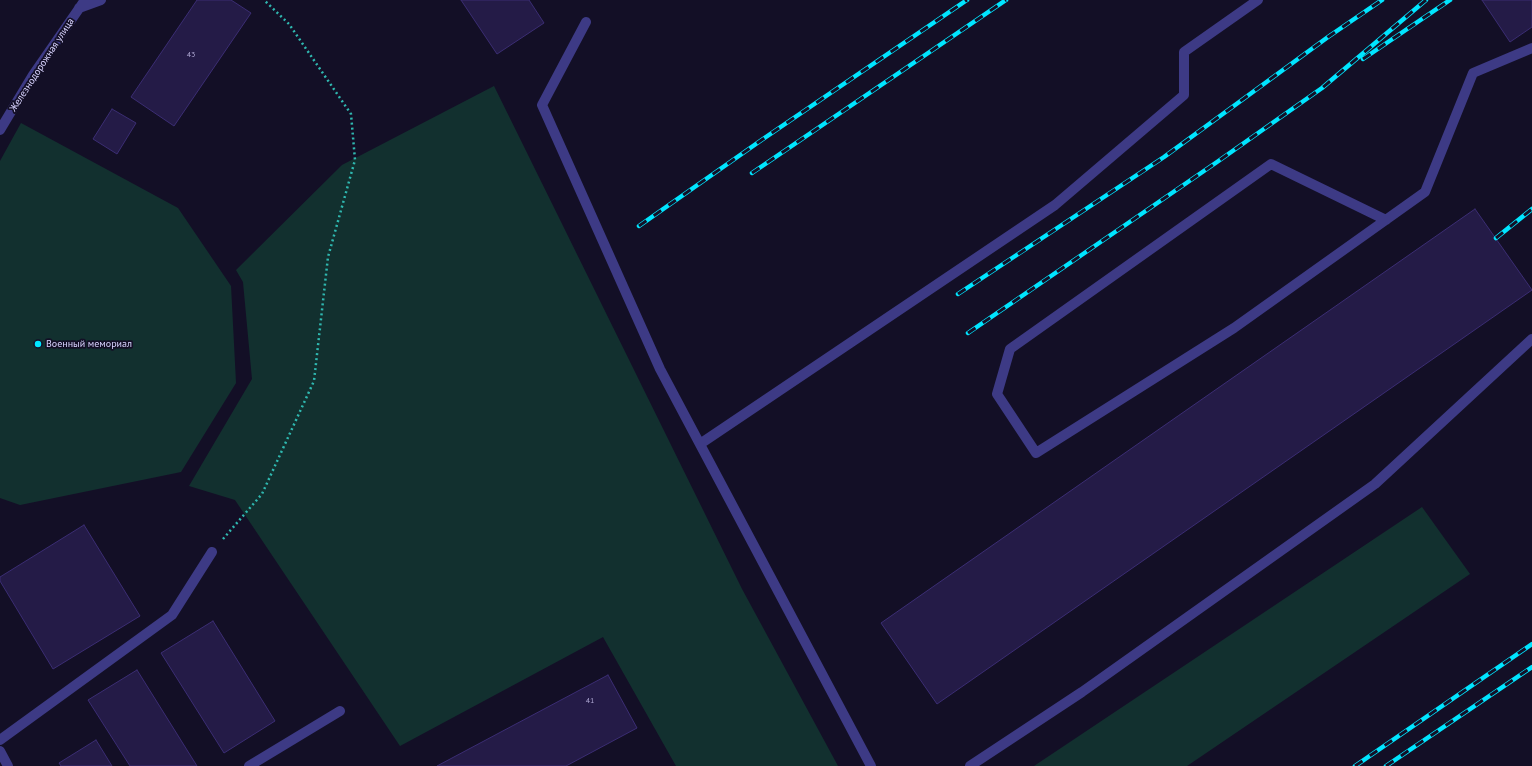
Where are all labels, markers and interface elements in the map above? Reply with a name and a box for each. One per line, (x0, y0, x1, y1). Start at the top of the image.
street label: Железнодорожная улица (7, 16, 77, 114)
house number: 43 (187, 50, 195, 60)
place label: Военный мемориал (46, 338, 132, 350)
marker: Военный мемориал (33, 339, 43, 349)
house number: 41 (586, 696, 594, 706)

